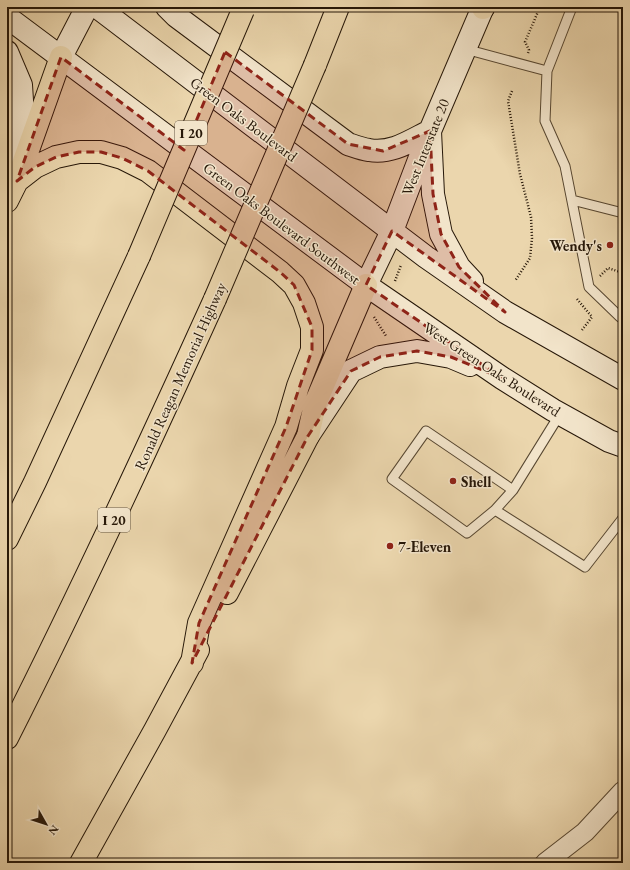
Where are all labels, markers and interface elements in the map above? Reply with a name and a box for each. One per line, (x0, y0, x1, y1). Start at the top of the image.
street label: Green Oaks Boulevard (187, 73, 302, 166)
street label: West Interstate 20 (397, 96, 453, 198)
road number: I 20 (175, 121, 207, 145)
street label: Green Oaks Boulevard Southwest (200, 158, 365, 289)
place label: Wendy's (549, 236, 602, 255)
marker: Wendy's (605, 240, 615, 250)
street label: Ronald Reagan Memorial Highway (130, 279, 230, 473)
street label: West Green Oaks Boulevard (420, 317, 565, 421)
place label: Shell (461, 472, 492, 491)
marker: Shell (448, 476, 458, 486)
road number: I 20 (98, 508, 130, 532)
place label: 7-Eleven (398, 537, 452, 556)
marker: 7-Eleven (385, 541, 395, 551)
north arrow (26, 804, 66, 844)
text: N (45, 822, 62, 838)

